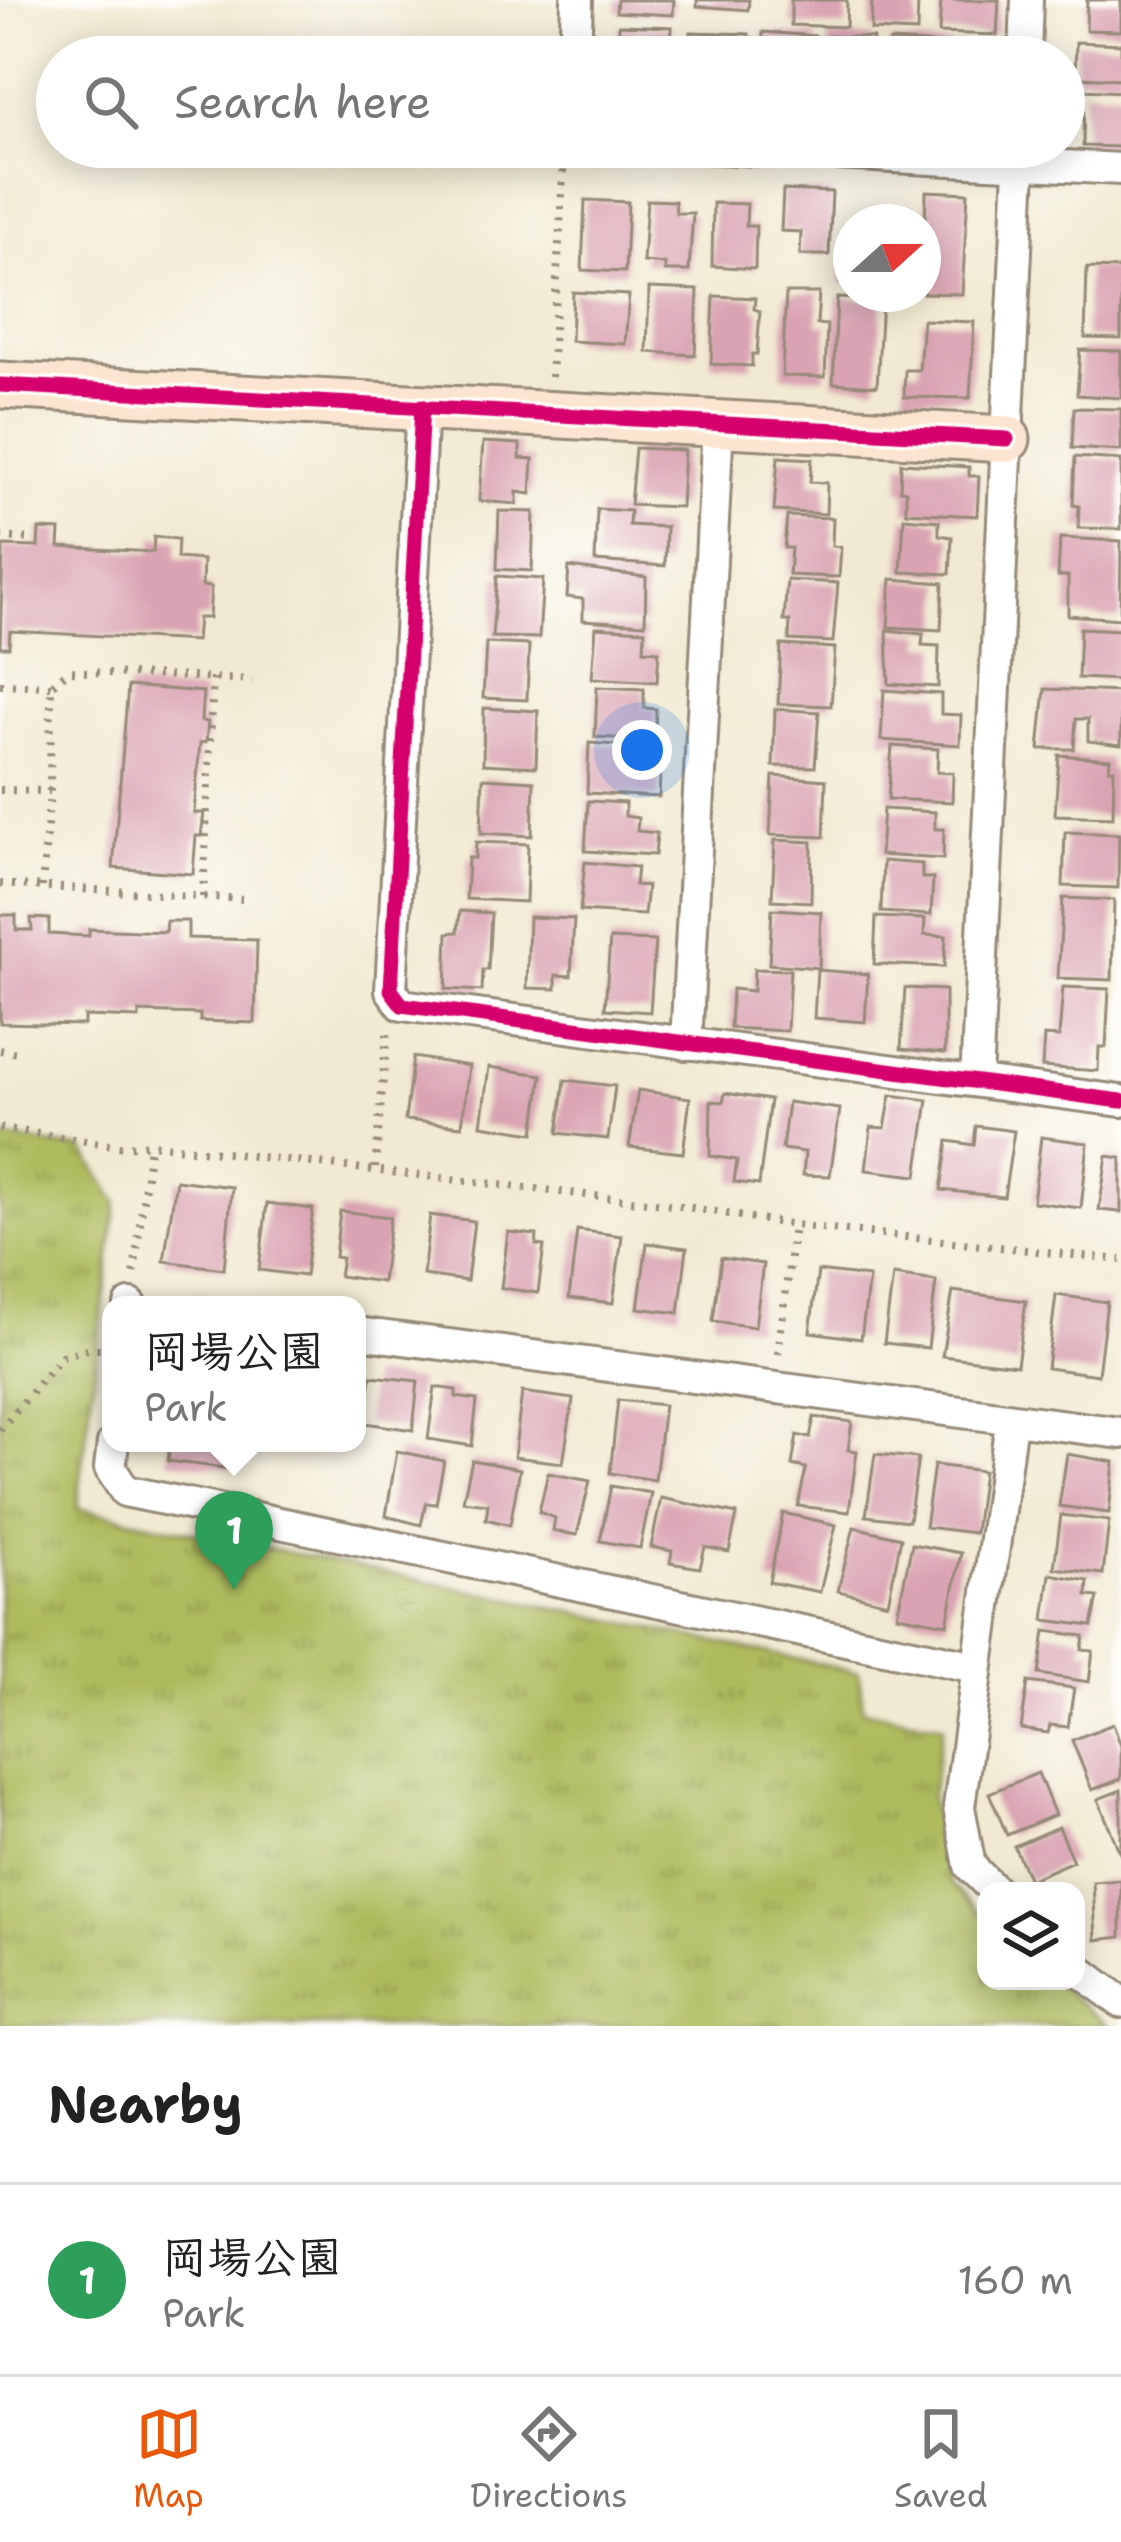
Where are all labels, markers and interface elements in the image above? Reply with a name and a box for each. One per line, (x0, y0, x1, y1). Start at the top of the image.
search box (36, 36, 1085, 168)
icon: search (78, 69, 144, 135)
text: Search here (174, 72, 431, 132)
north arrow (833, 204, 941, 312)
your location (612, 720, 672, 780)
popup (102, 1296, 366, 1452)
text: 岡場公園 (144, 1321, 324, 1381)
text: Park (144, 1381, 228, 1433)
pin: 1 (195, 1491, 273, 1590)
map controls (977, 1882, 1085, 1990)
button: layers (977, 1882, 1085, 1990)
text: Nearby (48, 2070, 243, 2138)
text: 岡場公園 (162, 2227, 342, 2287)
text: 1 (78, 2254, 96, 2306)
text: 160 m (958, 2254, 1073, 2306)
text: Park (162, 2287, 246, 2339)
tab: Map (133, 2401, 204, 2518)
tab: Directions (470, 2401, 628, 2518)
tab: Saved (894, 2401, 988, 2518)

